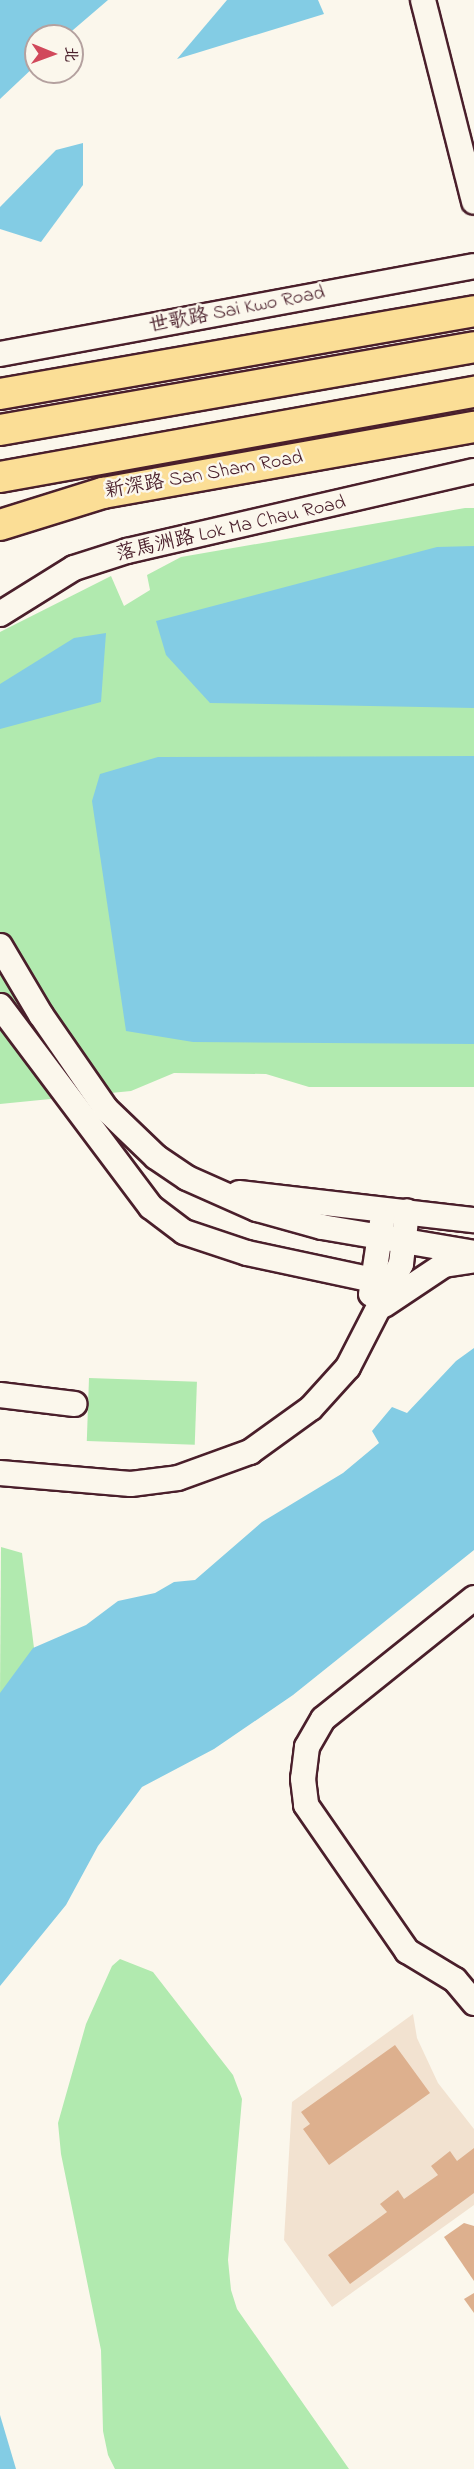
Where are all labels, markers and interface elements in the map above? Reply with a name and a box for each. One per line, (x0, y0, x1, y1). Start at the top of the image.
north arrow (24, 24, 84, 84)
text: 北 (58, 46, 82, 62)
street label: 世歌路 Sai Kwo Road (147, 281, 327, 339)
street label: 新深路 San Sham Road (103, 446, 305, 504)
street label: 落馬洲路 Lok Ma Chau Road (114, 491, 348, 567)

